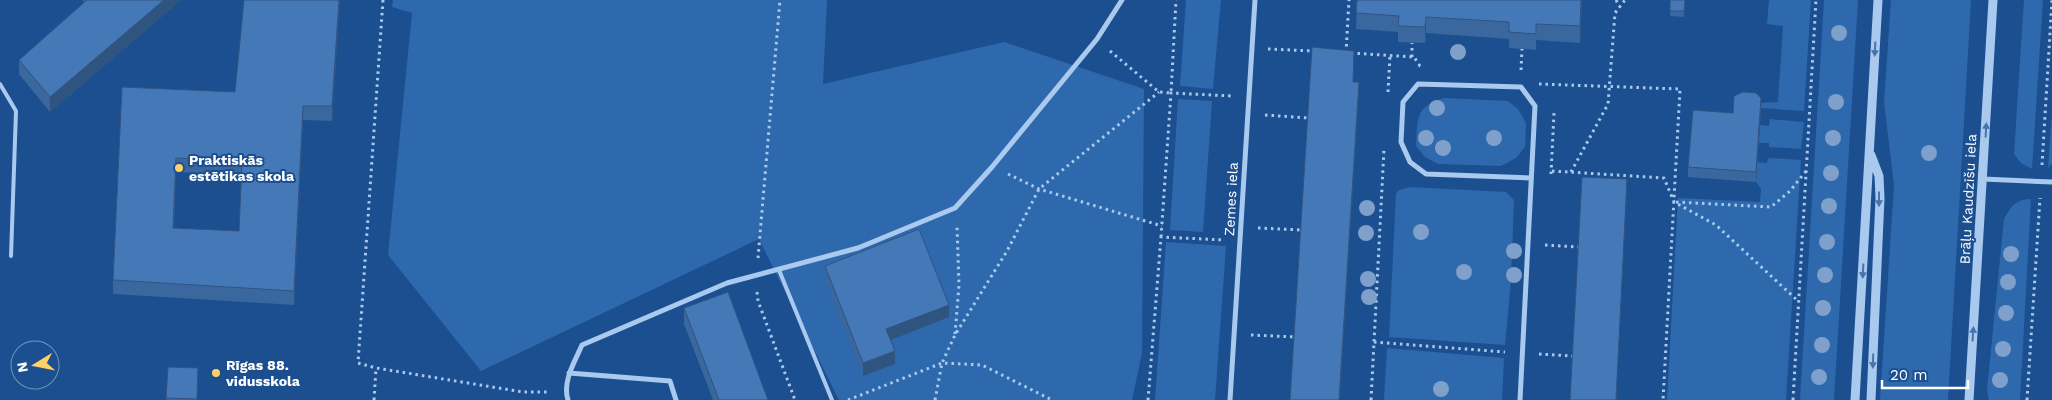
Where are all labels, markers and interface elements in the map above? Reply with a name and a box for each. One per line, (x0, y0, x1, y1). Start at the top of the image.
one-way arrow (1871, 41, 1879, 57)
one-way arrow (1982, 122, 1990, 138)
street label: Brāļu Kaudzīšu iela (1957, 133, 1980, 265)
place label: Praktiskās estētikas skola (189, 152, 295, 184)
street label: Zemes iela (1221, 161, 1241, 236)
marker: Praktiskās estētikas skola (173, 162, 185, 174)
one-way arrow (1875, 191, 1883, 207)
one-way arrow (1858, 263, 1866, 279)
one-way arrow (1970, 326, 1978, 342)
north arrow (10, 340, 60, 390)
one-way arrow (1869, 354, 1877, 370)
place label: Rīgas 88. vidusskola (225, 357, 301, 389)
scale bar (1882, 358, 1968, 390)
text: N (13, 361, 31, 374)
text: 20 m (1890, 366, 1928, 384)
marker: Rīgas 88. vidusskola (210, 367, 222, 379)

